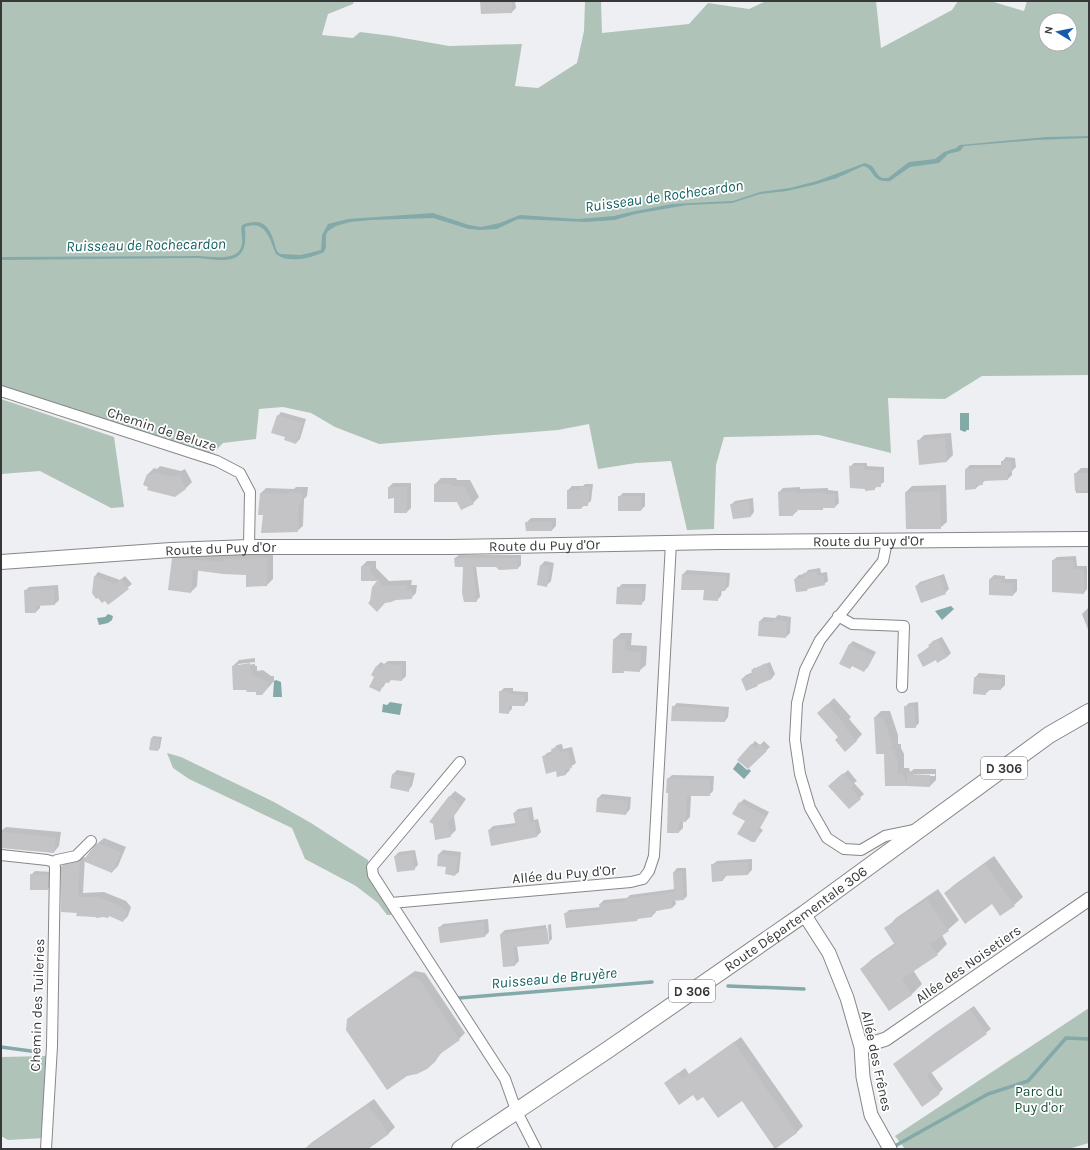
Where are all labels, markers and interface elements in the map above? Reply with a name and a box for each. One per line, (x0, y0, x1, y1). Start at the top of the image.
north arrow (1038, 12, 1078, 52)
text: N (1042, 25, 1056, 35)
water label: Ruisseau de Rochecardon (584, 176, 744, 216)
water label: Ruisseau de Rochecardon (66, 235, 226, 255)
street label: Chemin de Beluze (105, 404, 219, 455)
street label: Route du Puy d'Or (813, 532, 925, 550)
street label: Route du Puy d'Or (489, 536, 601, 555)
street label: Route du Puy d'Or (165, 539, 277, 559)
road number: D 306 (981, 757, 1027, 779)
street label: Allée du Puy d'Or (511, 861, 618, 887)
street label: Route Départementale 306 (721, 863, 871, 976)
street label: Allée des Noisetiers (912, 922, 1024, 1007)
street label: Chemin des Tuileries (27, 938, 48, 1072)
water label: Ruisseau de Bruyère (490, 964, 618, 992)
road number: D 306 (669, 980, 715, 1002)
street label: Allée des Frênes (858, 1009, 895, 1113)
park label: Parc du Puy d'or (1015, 1083, 1064, 1116)

